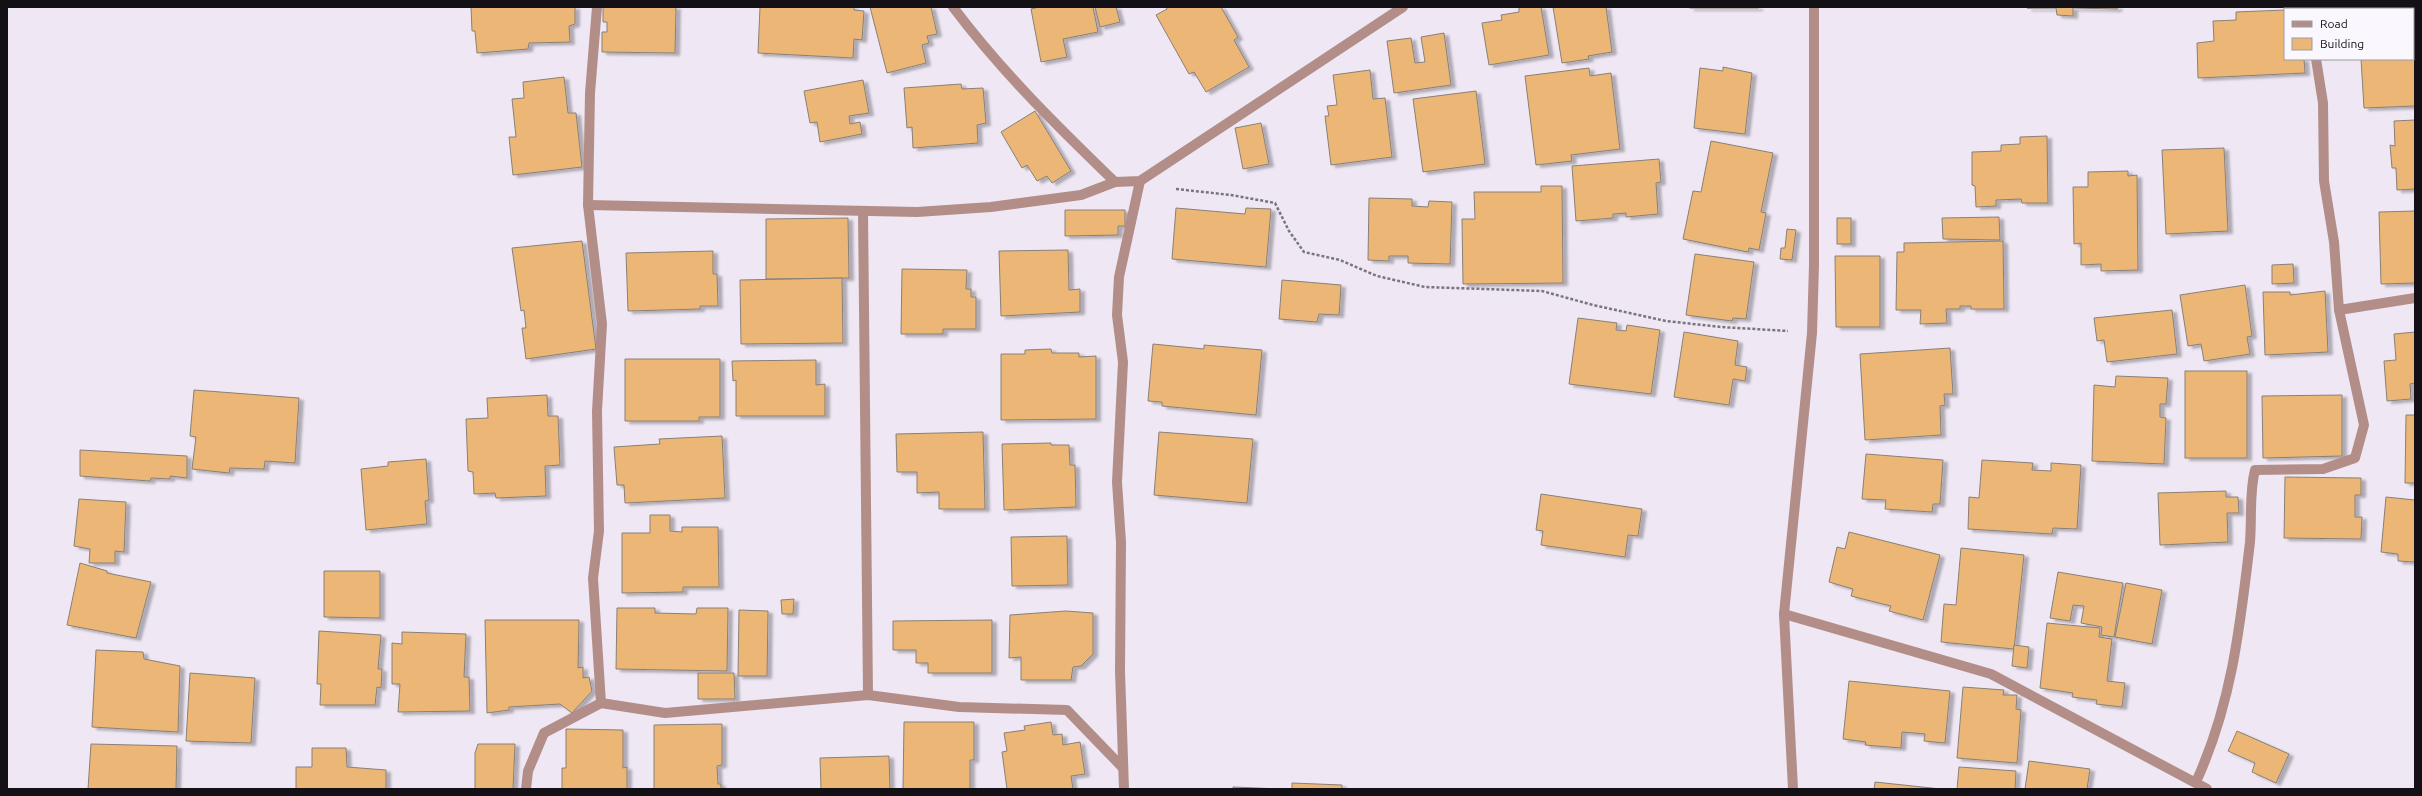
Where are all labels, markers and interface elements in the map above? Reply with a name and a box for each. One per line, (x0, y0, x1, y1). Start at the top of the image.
legend (2284, 8, 2414, 60)
text: Road (2320, 17, 2348, 30)
text: Building (2320, 37, 2364, 50)

